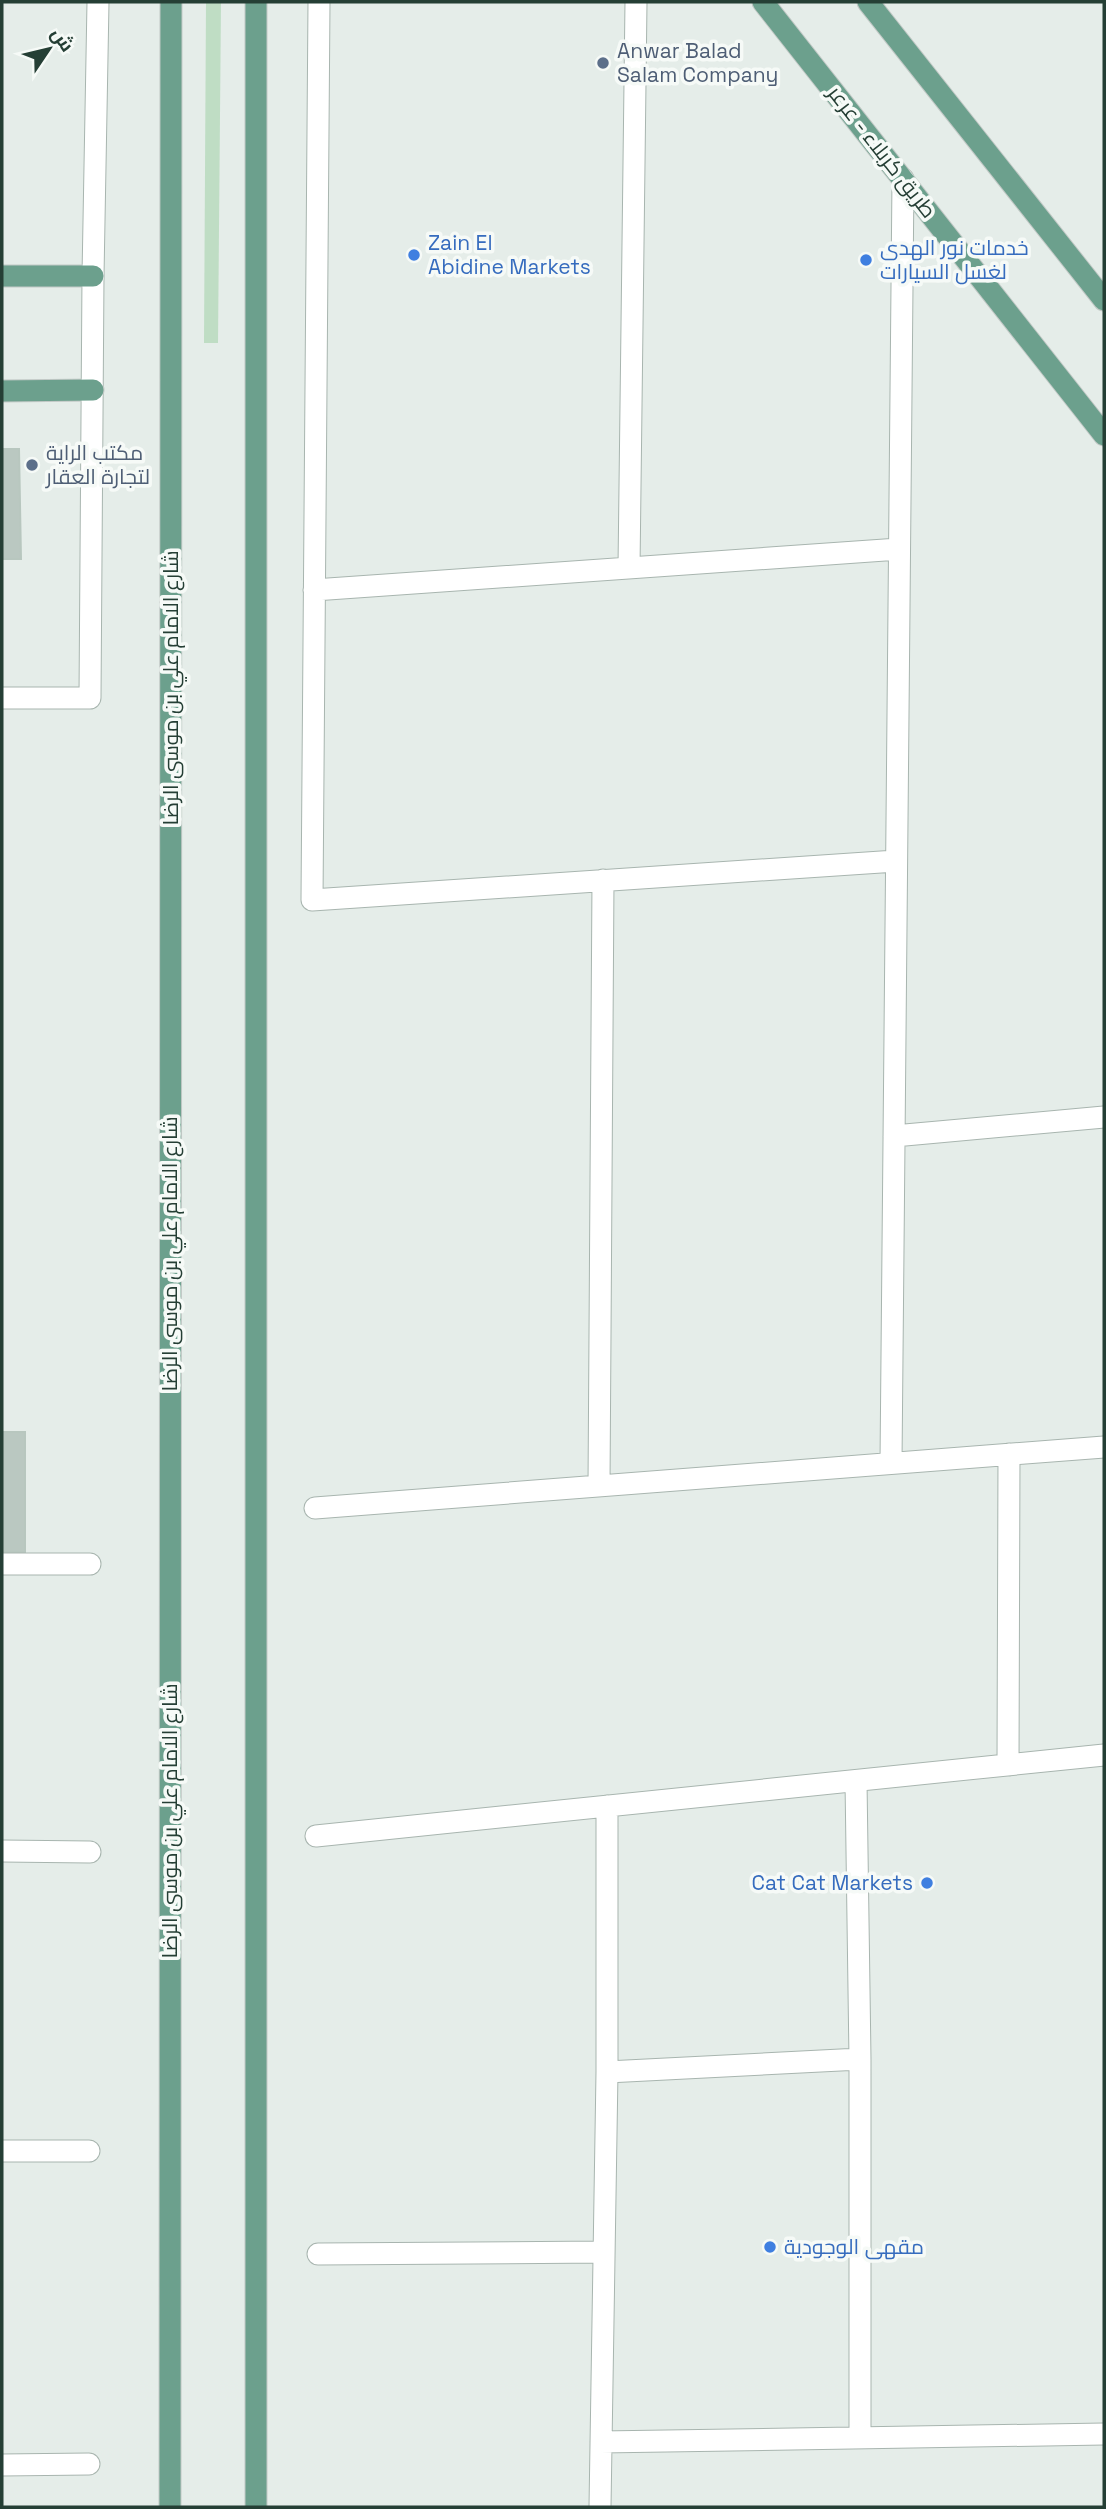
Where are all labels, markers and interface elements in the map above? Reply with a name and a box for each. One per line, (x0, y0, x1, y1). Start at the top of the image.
north arrow (14, 14, 84, 84)
text: ش (45, 22, 80, 57)
place label: Anwar Balad Salam Company (617, 37, 778, 88)
marker: Anwar Balad Salam Company (595, 55, 611, 71)
street label: طريق كربلاء - عرعر (822, 79, 942, 223)
place label: Zain El Abidine Markets (428, 229, 591, 280)
place label: خدمات نور الهدى لغسل السيارات (880, 234, 1029, 285)
marker: Zain El Abidine Markets (406, 247, 422, 263)
marker: خدمات نور الهدى لغسل السيارات (858, 252, 874, 268)
place label: مكتب الراية لتجارة العقار (45, 439, 150, 490)
marker: مكتب الراية لتجارة العقار (24, 457, 40, 473)
street label: شارع الامام علي بن موسى الرضا (157, 550, 187, 826)
street label: شارع الامام علي بن موسى الرضا (156, 1116, 186, 1392)
street label: شارع الامام علي بن موسى الرضا (156, 1683, 186, 1959)
place label: Cat Cat Markets (751, 1869, 913, 1896)
marker: Cat Cat Markets (919, 1875, 935, 1891)
place label: مقهى الوجودية (784, 2233, 924, 2260)
marker: مقهى الوجودية (762, 2239, 778, 2255)

